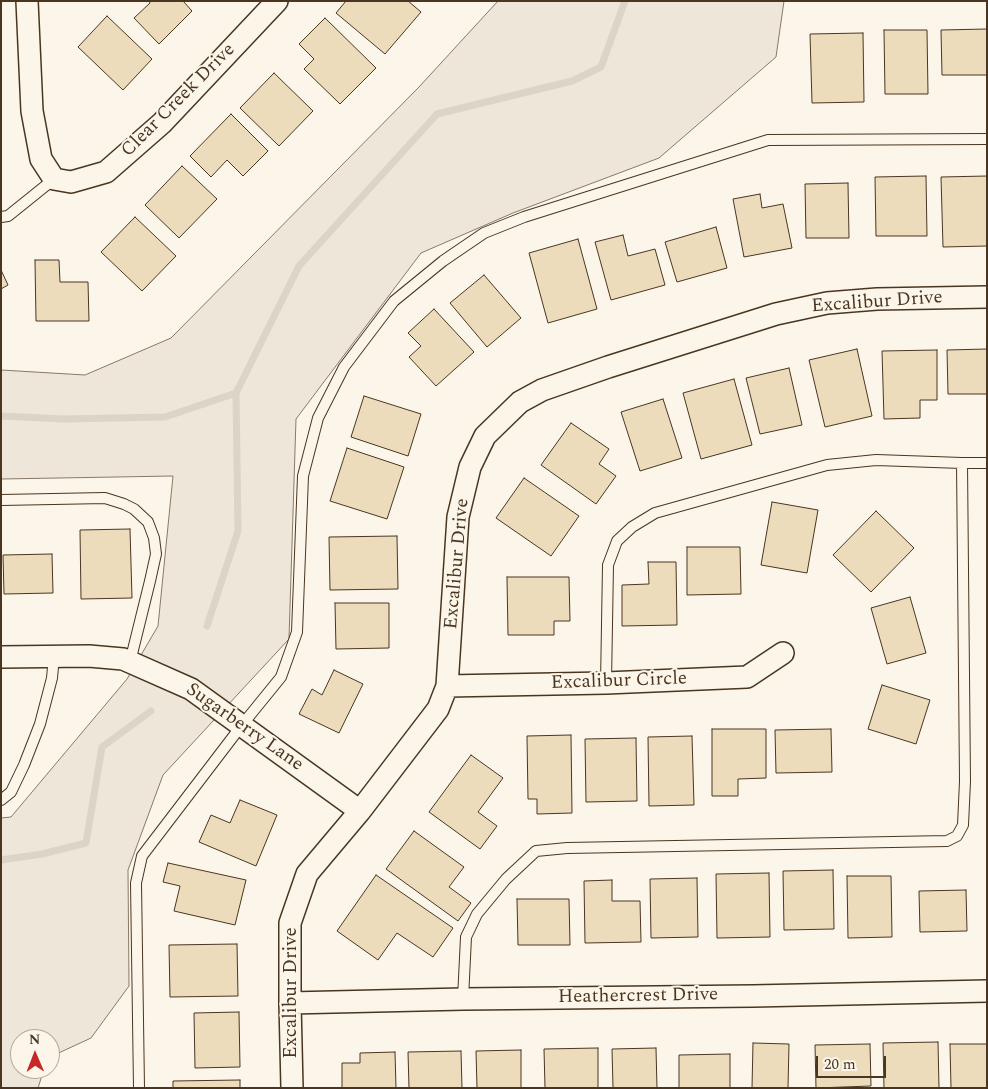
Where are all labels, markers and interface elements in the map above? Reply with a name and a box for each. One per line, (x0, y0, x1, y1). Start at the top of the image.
street label: Clear Creek Drive (117, 39, 241, 163)
street label: Excalibur Drive (811, 287, 943, 319)
street label: Excalibur Drive (441, 497, 475, 631)
street label: Excalibur Circle (551, 668, 687, 696)
street label: Sugarberry Lane (181, 679, 307, 777)
street label: Excalibur Drive (281, 927, 303, 1059)
street label: Heathercrest Drive (558, 984, 718, 1010)
north arrow (10, 1029, 60, 1079)
text: N (29, 1029, 41, 1050)
scale bar (818, 1046, 888, 1078)
text: 20 m (824, 1053, 856, 1076)

